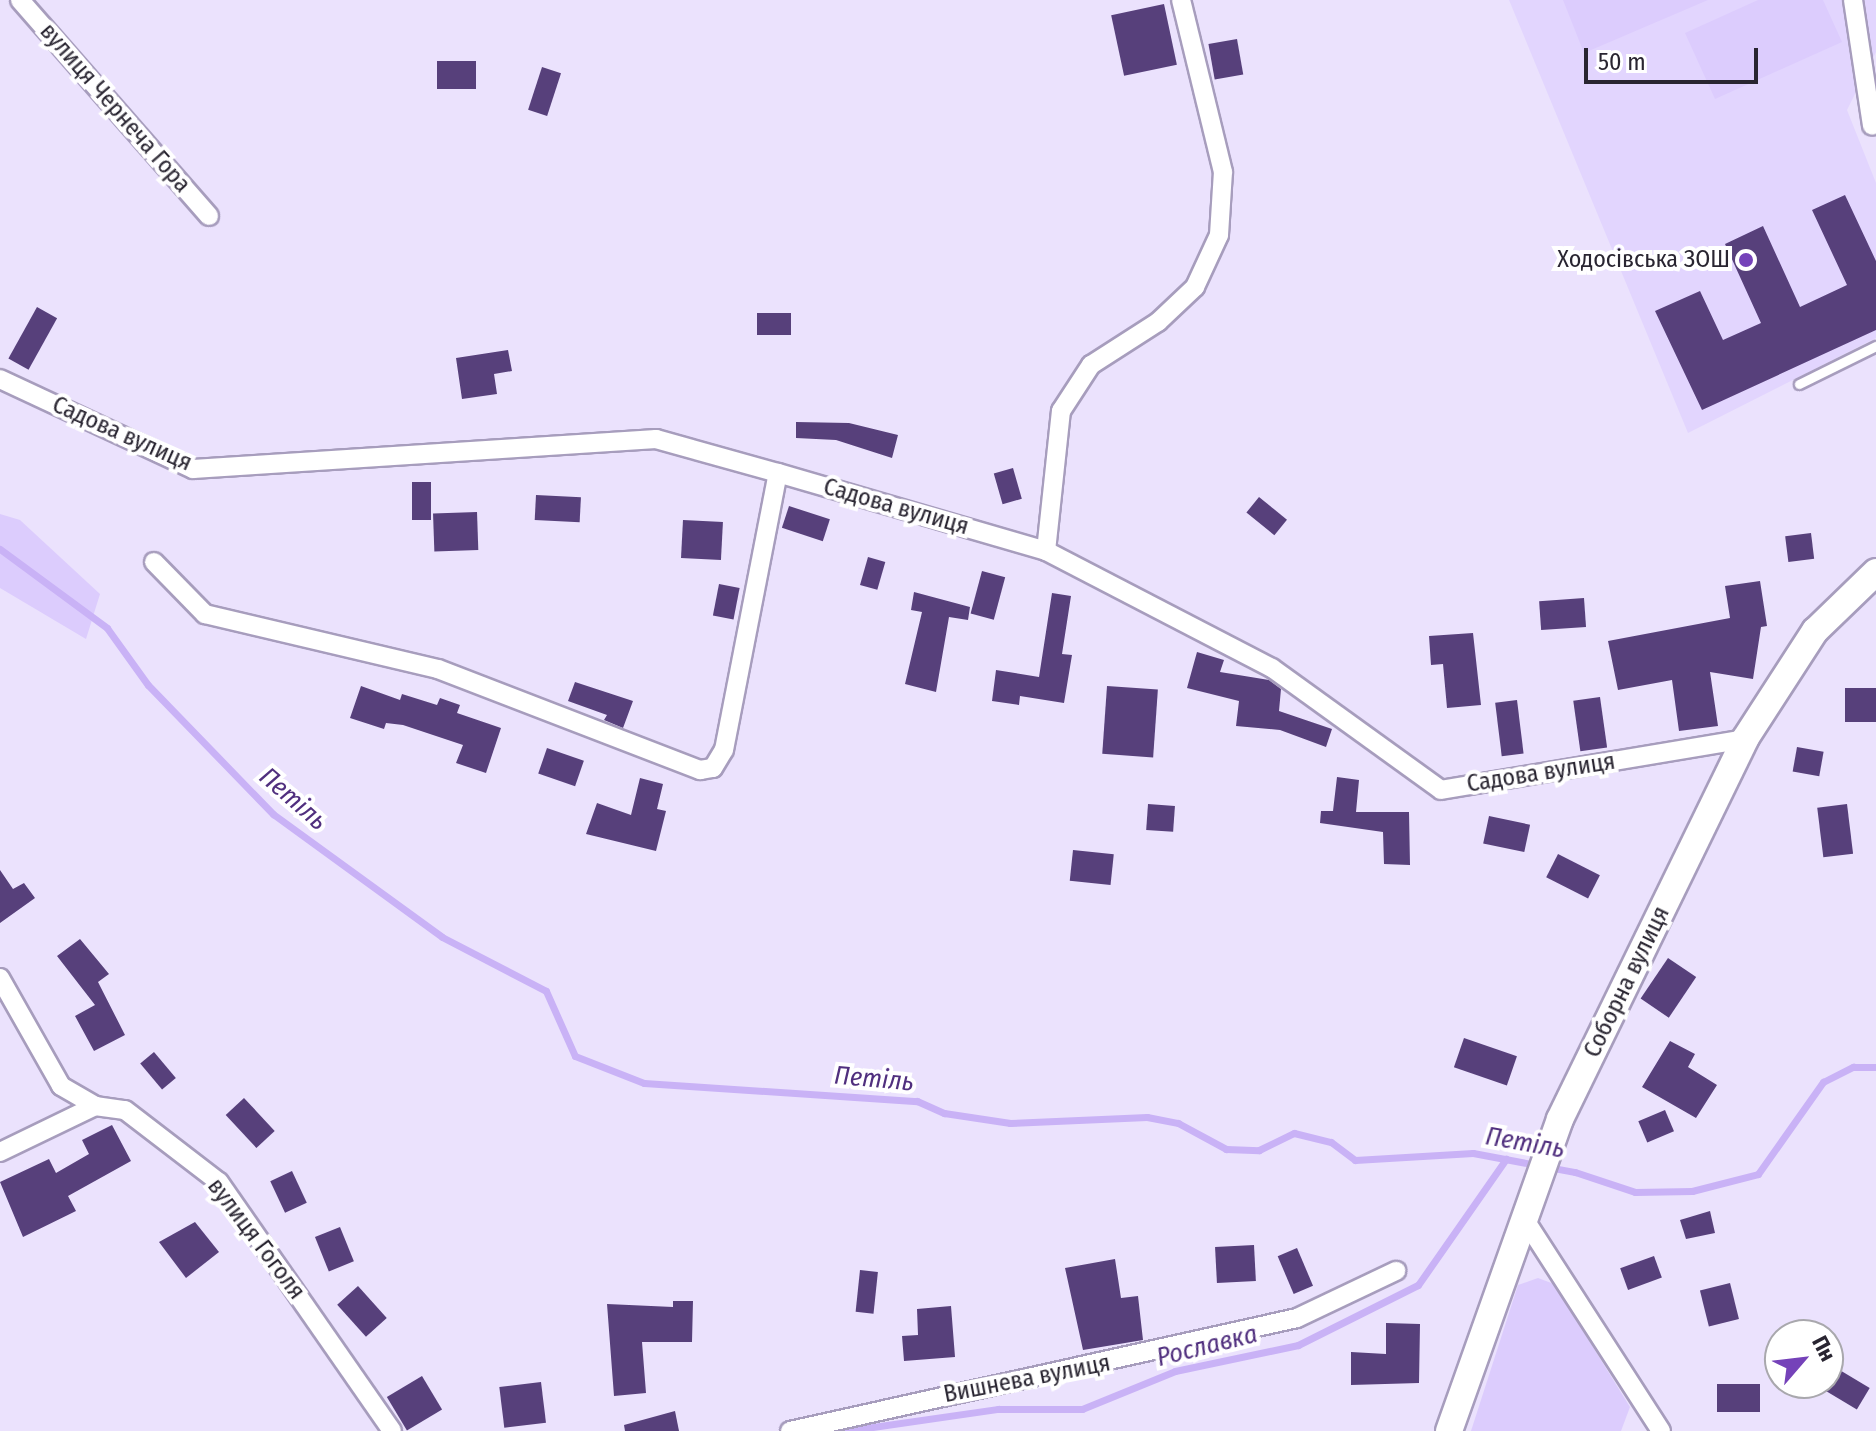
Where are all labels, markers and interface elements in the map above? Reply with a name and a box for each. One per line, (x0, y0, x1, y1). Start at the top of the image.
street label: вулиця Чернеча Гора (34, 17, 196, 199)
scale bar (1588, 32, 1762, 82)
text: 50 m (1598, 48, 1646, 76)
place label: Ходосівська ЗОШ (1557, 246, 1730, 274)
marker: Ходосівська ЗОШ (1737, 251, 1755, 269)
street label: Садова вулиця (48, 390, 196, 478)
street label: Садова вулиця (820, 473, 972, 541)
street label: Садова вулиця (1465, 747, 1617, 799)
water label: Петіль (253, 761, 333, 837)
street label: Соборна вулиця (1578, 902, 1676, 1062)
water label: Петіль (833, 1060, 915, 1098)
water label: Петіль (1483, 1121, 1567, 1165)
street label: вулиця Гоголя (201, 1173, 311, 1305)
water label: Рославка (1153, 1318, 1261, 1374)
north arrow (1764, 1319, 1844, 1399)
text: Пн (1806, 1331, 1842, 1366)
street label: Вишнева вулиця (941, 1349, 1113, 1409)

